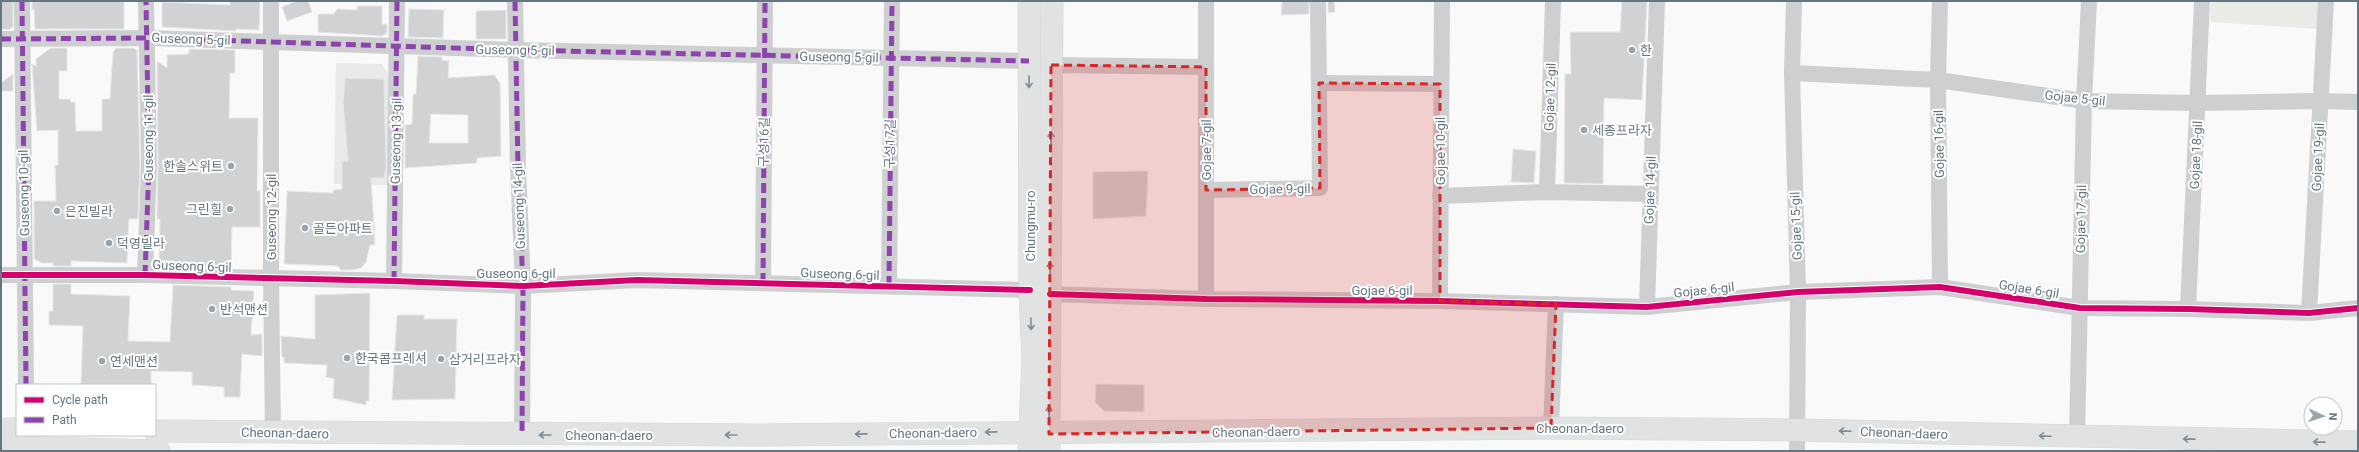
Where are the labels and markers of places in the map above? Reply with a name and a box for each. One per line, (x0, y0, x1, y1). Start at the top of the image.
place label: 한 (1640, 43, 1652, 58)
marker: 한 (1627, 45, 1637, 55)
place label: 세종프라자 (1592, 123, 1652, 138)
marker: 세종프라자 (1579, 125, 1589, 135)
place label: 한솔스위트 (163, 159, 223, 174)
marker: 한솔스위트 (226, 161, 236, 171)
place label: 그린힐 (186, 202, 222, 217)
place label: 은진빌라 (65, 204, 113, 219)
marker: 그린힐 (225, 204, 235, 214)
marker: 은진빌라 (52, 206, 62, 216)
place label: 골든아파트 (313, 221, 373, 236)
marker: 골든아파트 (300, 223, 310, 233)
place label: 덕영빌라 (117, 236, 165, 251)
marker: 덕영빌라 (104, 238, 114, 248)
place label: 반석맨션 (220, 302, 268, 317)
marker: 반석맨션 (207, 304, 217, 314)
place label: 한국콤프레셔 (355, 351, 427, 366)
place label: 삼거리프라자 (449, 352, 521, 367)
marker: 한국콤프레셔 (342, 353, 352, 363)
place label: 연세맨션 (110, 354, 158, 369)
marker: 삼거리프라자 (436, 354, 446, 364)
marker: 연세맨션 (97, 356, 107, 366)

